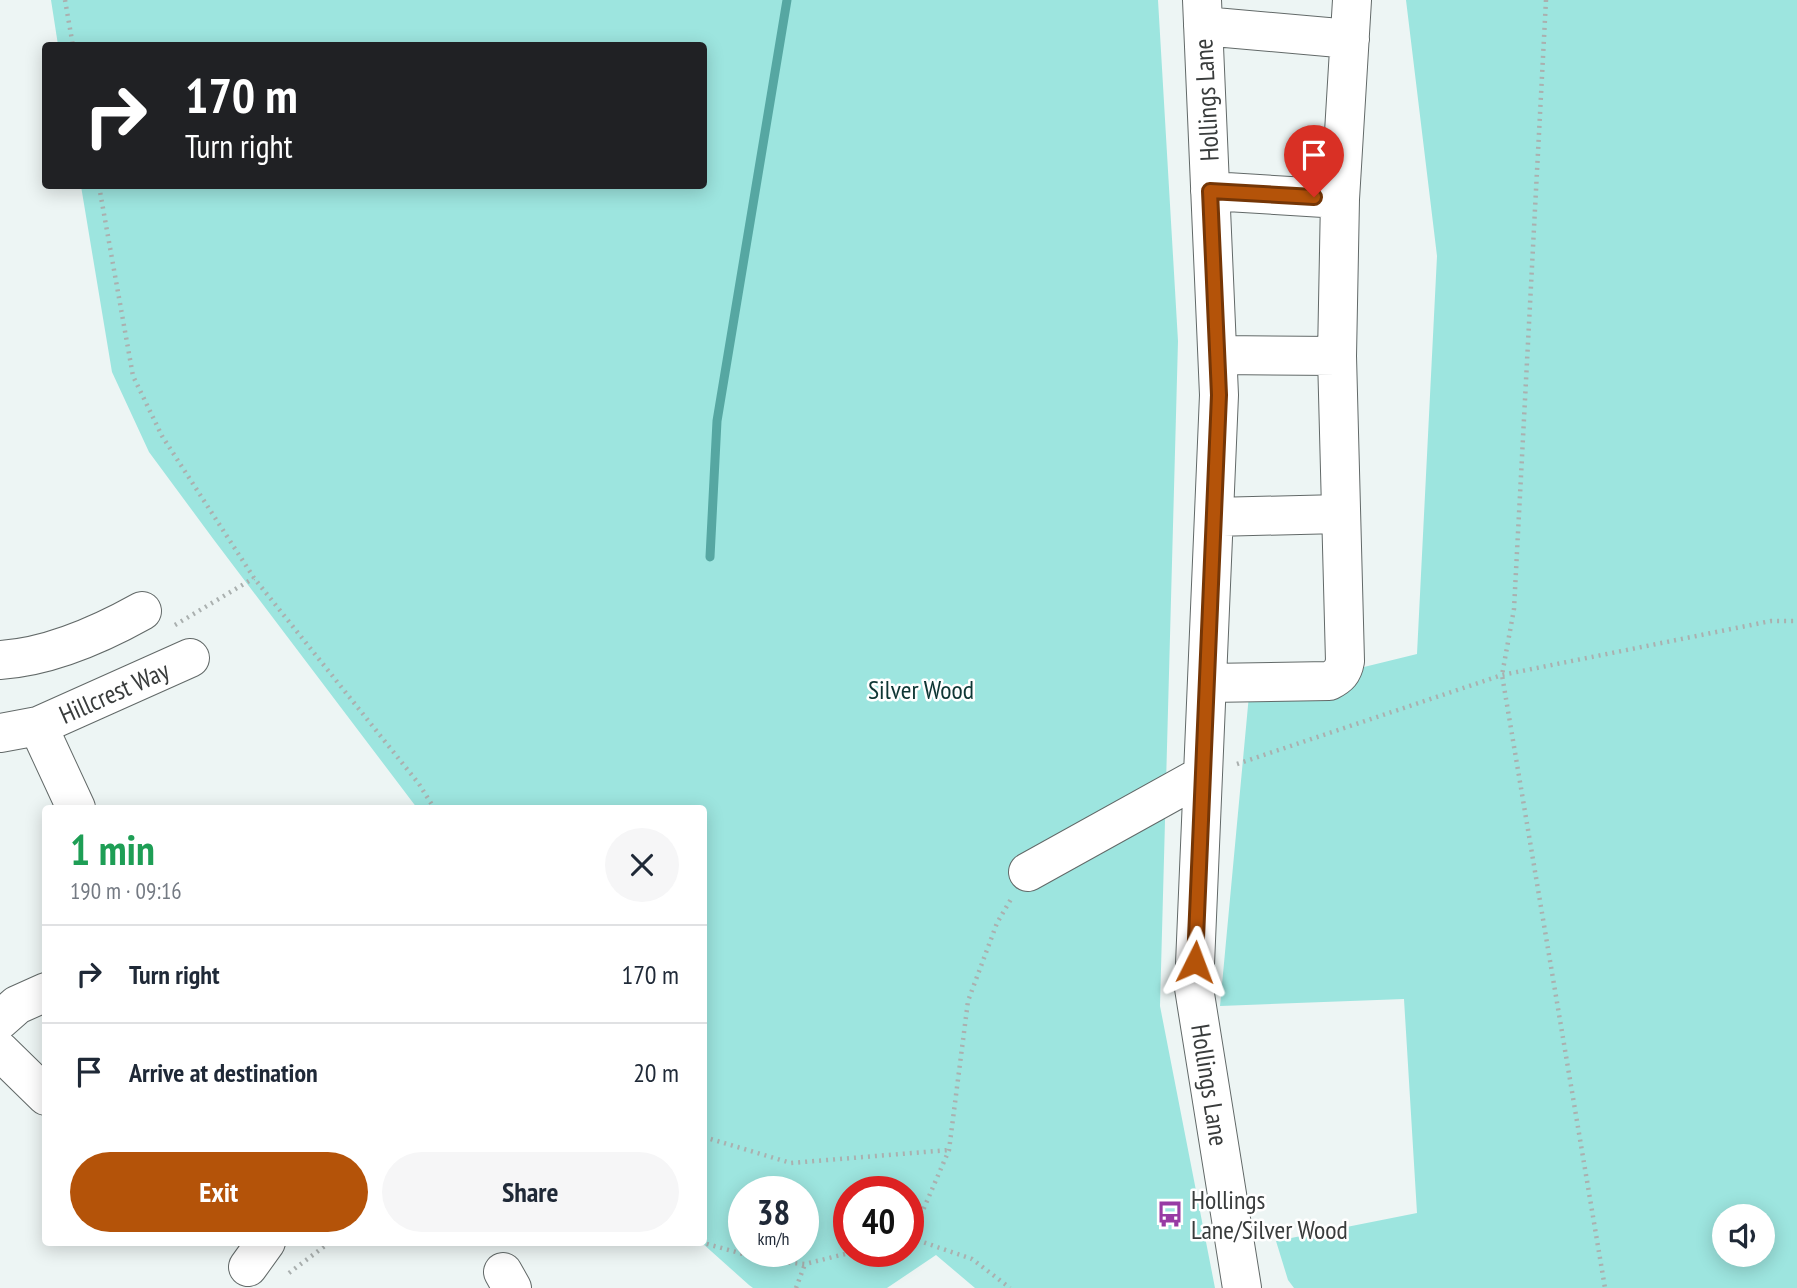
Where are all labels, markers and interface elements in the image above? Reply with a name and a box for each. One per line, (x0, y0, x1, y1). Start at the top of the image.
street label: Hollings Lane (1186, 38, 1226, 162)
text: 170 m (185, 63, 298, 127)
icon: right (70, 70, 161, 161)
text: Turn right (185, 125, 293, 167)
pin (1284, 125, 1344, 197)
icon: arrive (1295, 136, 1333, 174)
street label: Hillcrest Way (54, 653, 174, 731)
park label: Silver Wood (868, 673, 974, 706)
text: 1 min (70, 822, 155, 877)
button: close (605, 828, 679, 902)
text: 190 m · 09:16 (70, 876, 182, 905)
position arrow (1158, 925, 1232, 999)
icon: right (70, 955, 108, 993)
text: Turn right (129, 958, 220, 991)
text: 170 m (621, 958, 679, 991)
street label: Hollings Lane (1184, 1022, 1236, 1148)
icon: arrive (70, 1053, 108, 1091)
text: Arrive at destination (129, 1056, 318, 1089)
text: 20 m (633, 1056, 679, 1089)
button: Exit (70, 1152, 368, 1232)
button: Share (382, 1152, 679, 1232)
speed limit sign: 40 (833, 1176, 924, 1267)
place label: Hollings Lane/Silver Wood (1191, 1183, 1348, 1246)
text: 38 (757, 1189, 790, 1235)
bus stop icon: Hollings Lane/Silver Wood (1155, 1199, 1185, 1229)
map controls (1712, 1204, 1775, 1267)
button: sound (1712, 1204, 1775, 1267)
text: km/h (758, 1227, 789, 1250)

